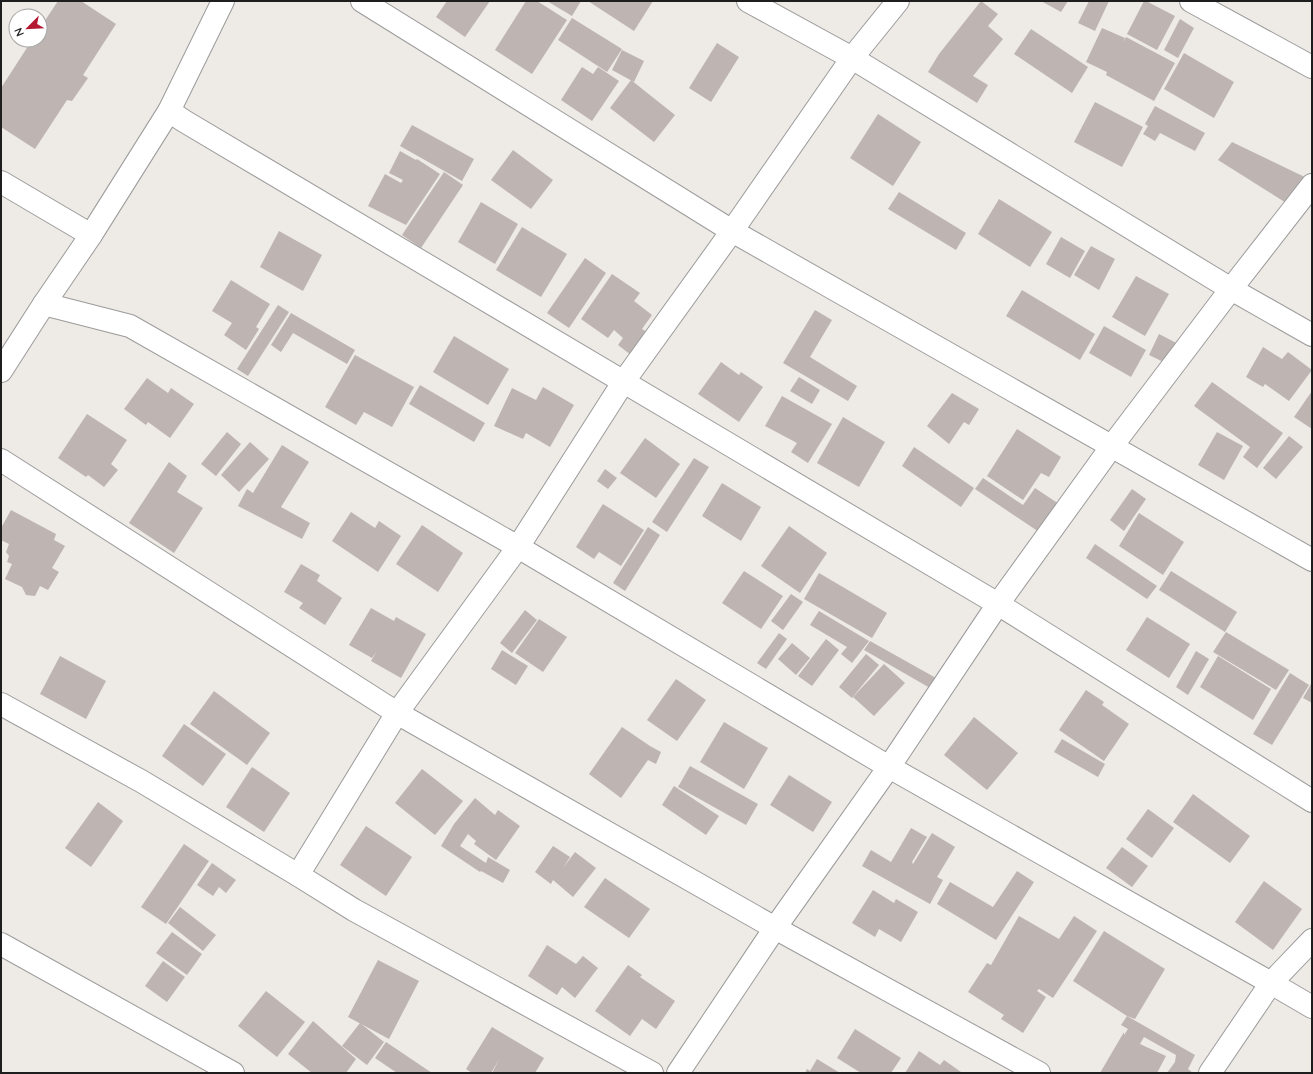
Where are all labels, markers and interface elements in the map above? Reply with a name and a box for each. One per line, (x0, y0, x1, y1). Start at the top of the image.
north arrow (8, 8, 48, 48)
text: N (11, 26, 27, 39)

